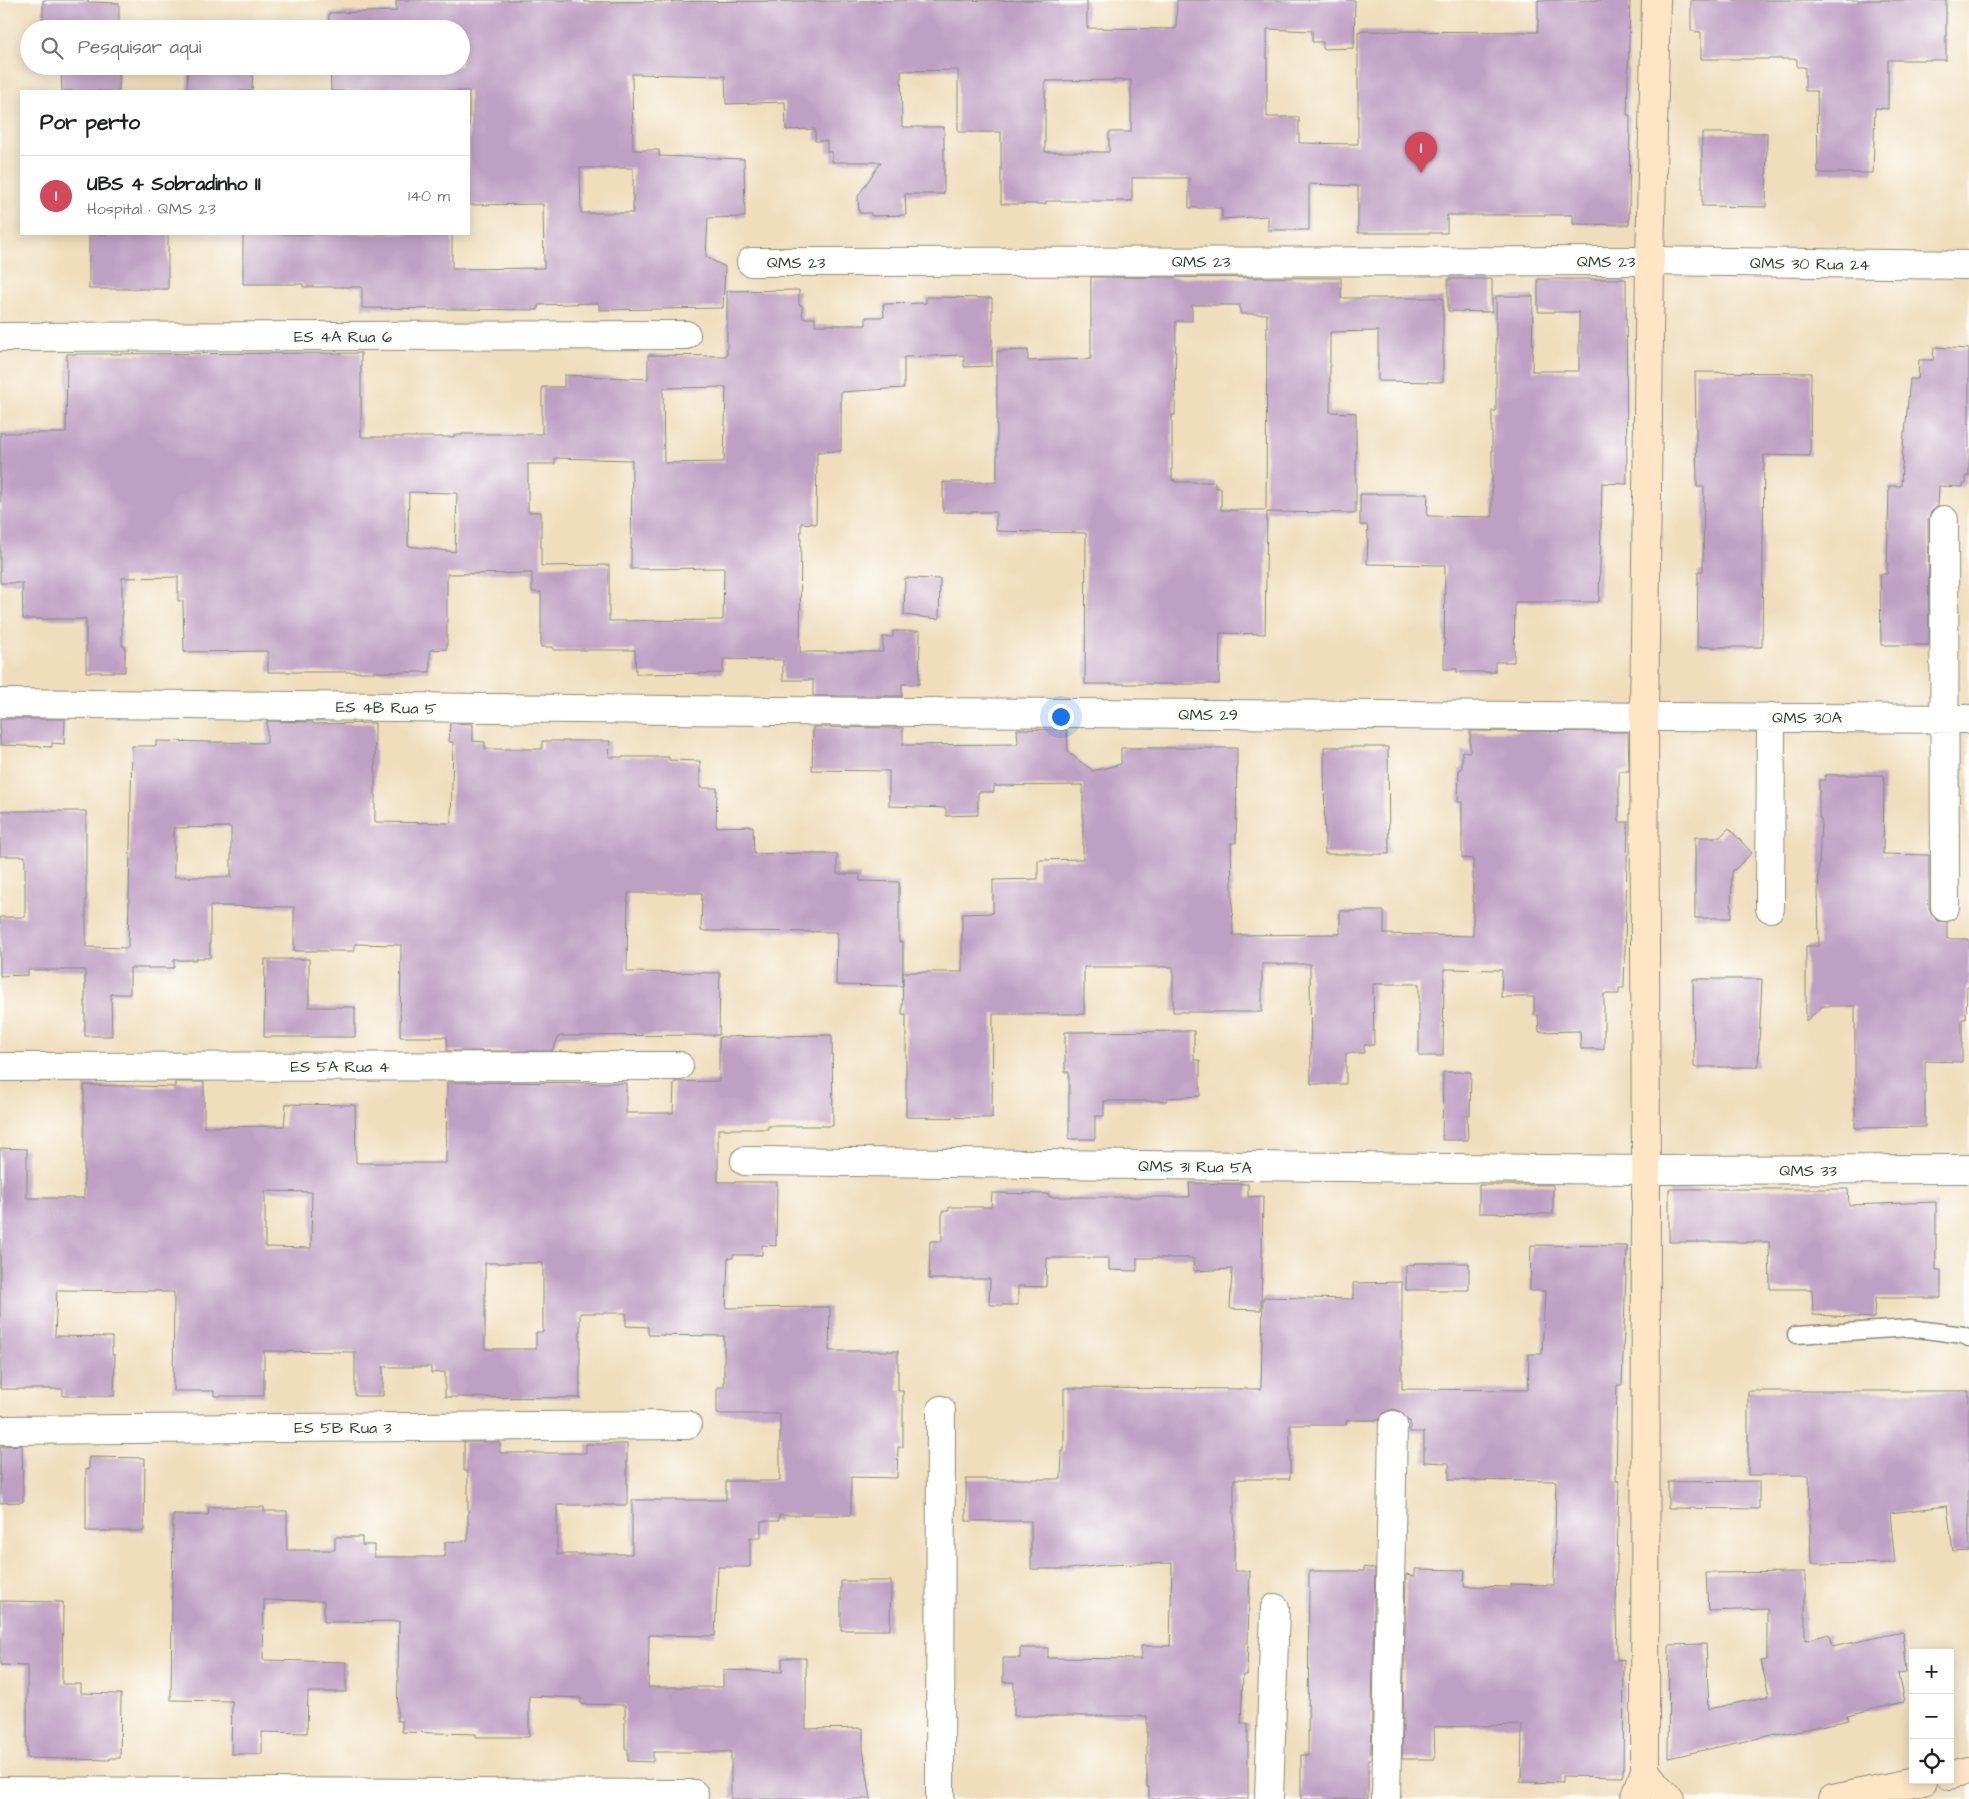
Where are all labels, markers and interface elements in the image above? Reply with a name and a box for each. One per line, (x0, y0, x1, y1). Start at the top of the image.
search box (20, 20, 470, 75)
icon: search (38, 34, 66, 62)
text: Pesquisar aqui (78, 34, 201, 61)
text: Por perto (40, 108, 140, 137)
pin: 1 (1405, 132, 1437, 173)
text: UBS 4 Sobradinho II (87, 171, 261, 198)
text: 1 (55, 185, 57, 207)
text: 140 m (408, 185, 450, 207)
text: Hospital · QMS 23 (87, 198, 216, 220)
street label: QMS 23 (1172, 251, 1230, 273)
street label: QMS 23 (1577, 251, 1635, 273)
street label: QMS 23 (767, 252, 825, 274)
street label: QMS 30 Rua 24 (1750, 252, 1870, 276)
street label: ES 4A Rua 6 (294, 326, 392, 348)
street label: ES 4B Rua 5 (336, 696, 437, 720)
your location (1048, 704, 1074, 730)
street label: QMS 29 (1178, 704, 1238, 726)
street label: QMS 30A (1772, 707, 1842, 729)
street label: ES 5A Rua 4 (290, 1056, 390, 1078)
street label: QMS 31 Rua 5A (1138, 1155, 1252, 1179)
street label: QMS 33 (1779, 1160, 1837, 1182)
street label: ES 5B Rua 3 (294, 1417, 392, 1439)
map controls (1909, 1649, 1954, 1784)
button: + (1909, 1649, 1954, 1694)
button: − (1909, 1694, 1954, 1739)
button: locate (1909, 1739, 1954, 1784)

